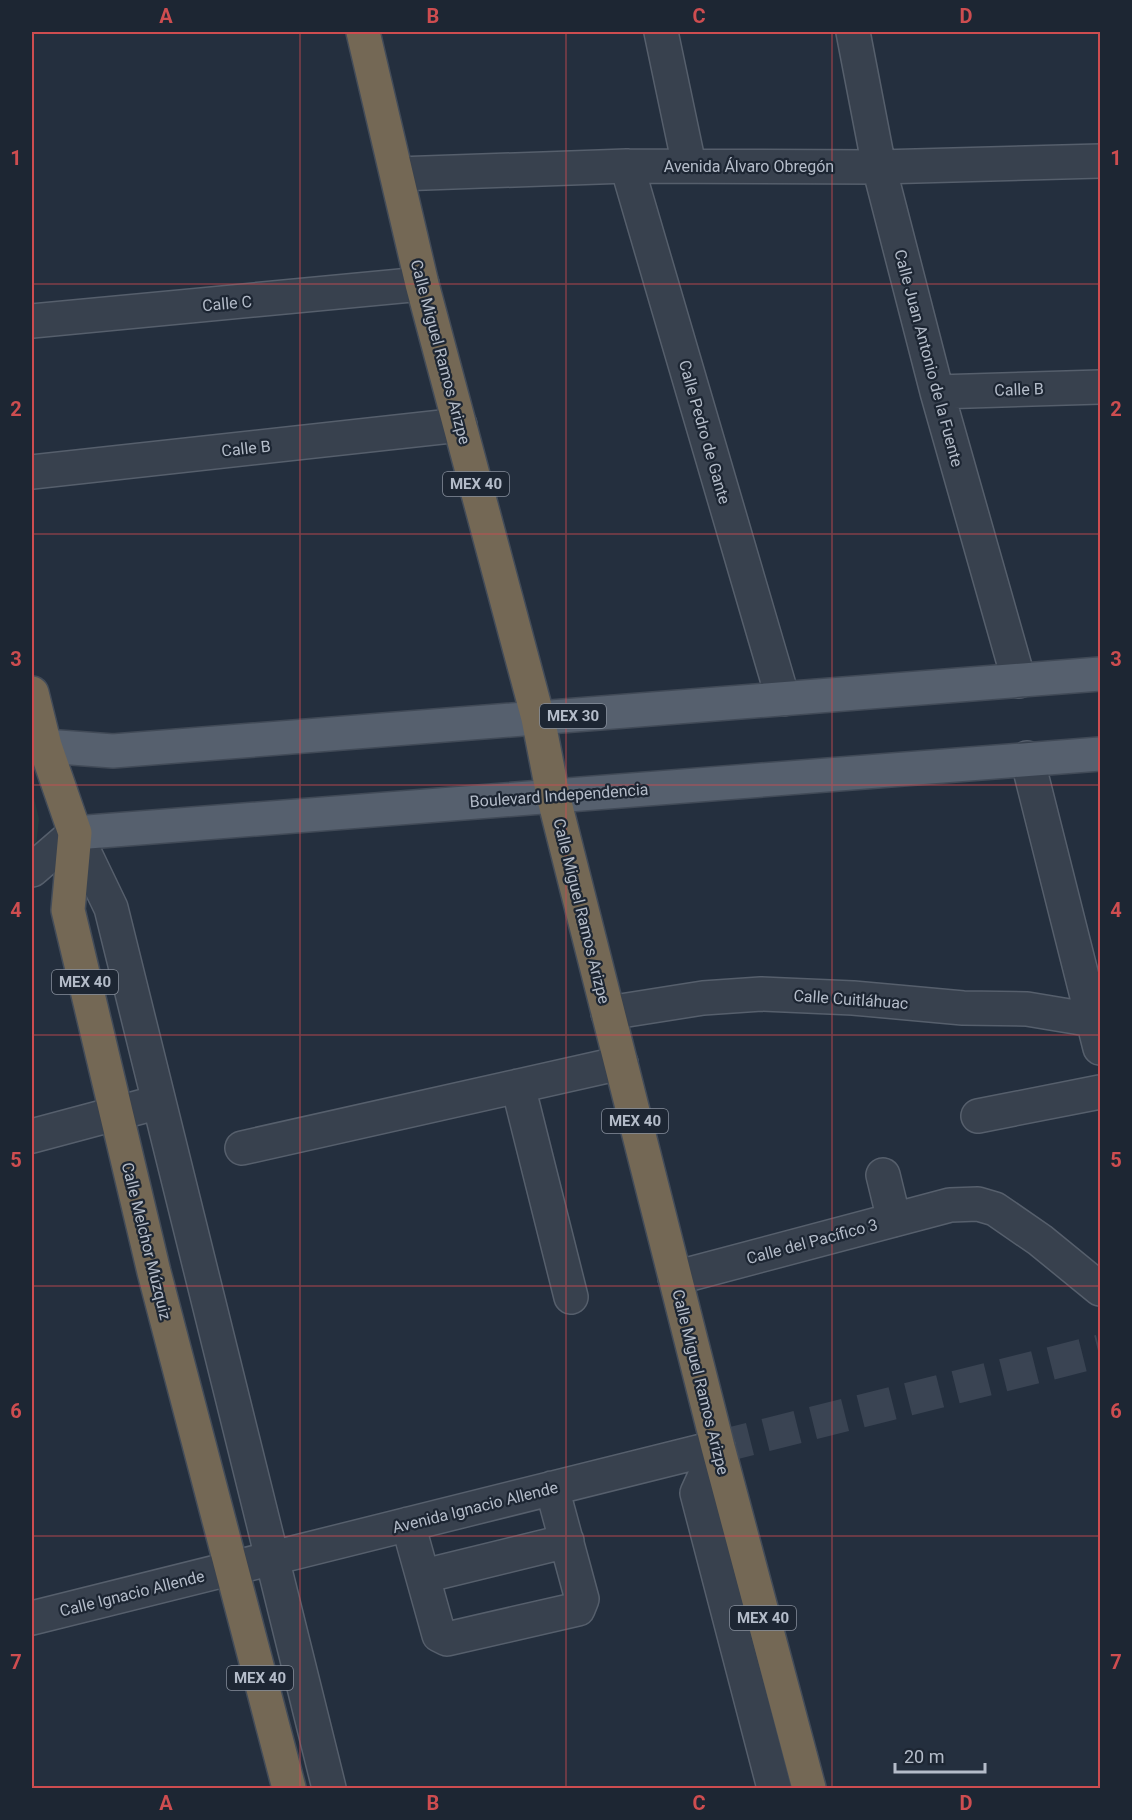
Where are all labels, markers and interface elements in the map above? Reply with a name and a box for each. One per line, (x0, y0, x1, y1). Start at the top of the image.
text: A (159, 4, 173, 28)
text: B (427, 4, 439, 28)
text: C (692, 4, 706, 28)
text: D (960, 4, 973, 28)
text: 1 (10, 146, 22, 170)
text: 1 (1110, 146, 1122, 170)
street label: Avenida Álvaro Obregón (664, 157, 834, 176)
street label: Calle Juan Antonio de la Fuente (890, 247, 967, 469)
street label: Calle Miguel Ramos Arizpe (407, 258, 474, 447)
street label: Calle C (201, 292, 253, 315)
street label: Calle Pedro de Gante (675, 358, 734, 506)
street label: Calle B (994, 379, 1044, 400)
text: 2 (10, 397, 22, 421)
text: 2 (1110, 397, 1122, 421)
street label: Calle B (221, 436, 272, 461)
road number: MEX 40 (443, 472, 509, 496)
text: 3 (10, 647, 22, 671)
text: 3 (1110, 647, 1122, 671)
road number: MEX 30 (540, 704, 606, 728)
street label: Boulevard Independencia (469, 780, 649, 811)
street label: Calle Miguel Ramos Arizpe (549, 816, 614, 1006)
text: 4 (10, 898, 22, 922)
text: 4 (1110, 898, 1122, 922)
road number: MEX 40 (52, 970, 118, 994)
street label: Calle Cuitláhuac (793, 986, 909, 1013)
road number: MEX 40 (602, 1109, 668, 1133)
text: 5 (10, 1148, 22, 1172)
text: 5 (1110, 1148, 1122, 1172)
street label: Calle Melchor Múzquiz (118, 1160, 175, 1322)
street label: Calle del Pacífico 3 (744, 1215, 880, 1268)
street label: Calle Miguel Ramos Arizpe (668, 1287, 733, 1477)
text: 6 (10, 1399, 22, 1423)
text: 6 (1110, 1399, 1122, 1423)
street label: Avenida Ignacio Allende (390, 1478, 560, 1537)
street label: Calle Ignacio Allende (58, 1566, 207, 1621)
road number: MEX 40 (730, 1606, 796, 1630)
text: 7 (10, 1650, 22, 1674)
text: 7 (1110, 1650, 1122, 1674)
road number: MEX 40 (227, 1666, 293, 1690)
scale bar (895, 1736, 985, 1774)
text: 20 m (904, 1746, 944, 1767)
text: A (159, 1791, 173, 1815)
text: B (427, 1791, 439, 1815)
text: C (692, 1791, 706, 1815)
text: D (960, 1791, 973, 1815)

